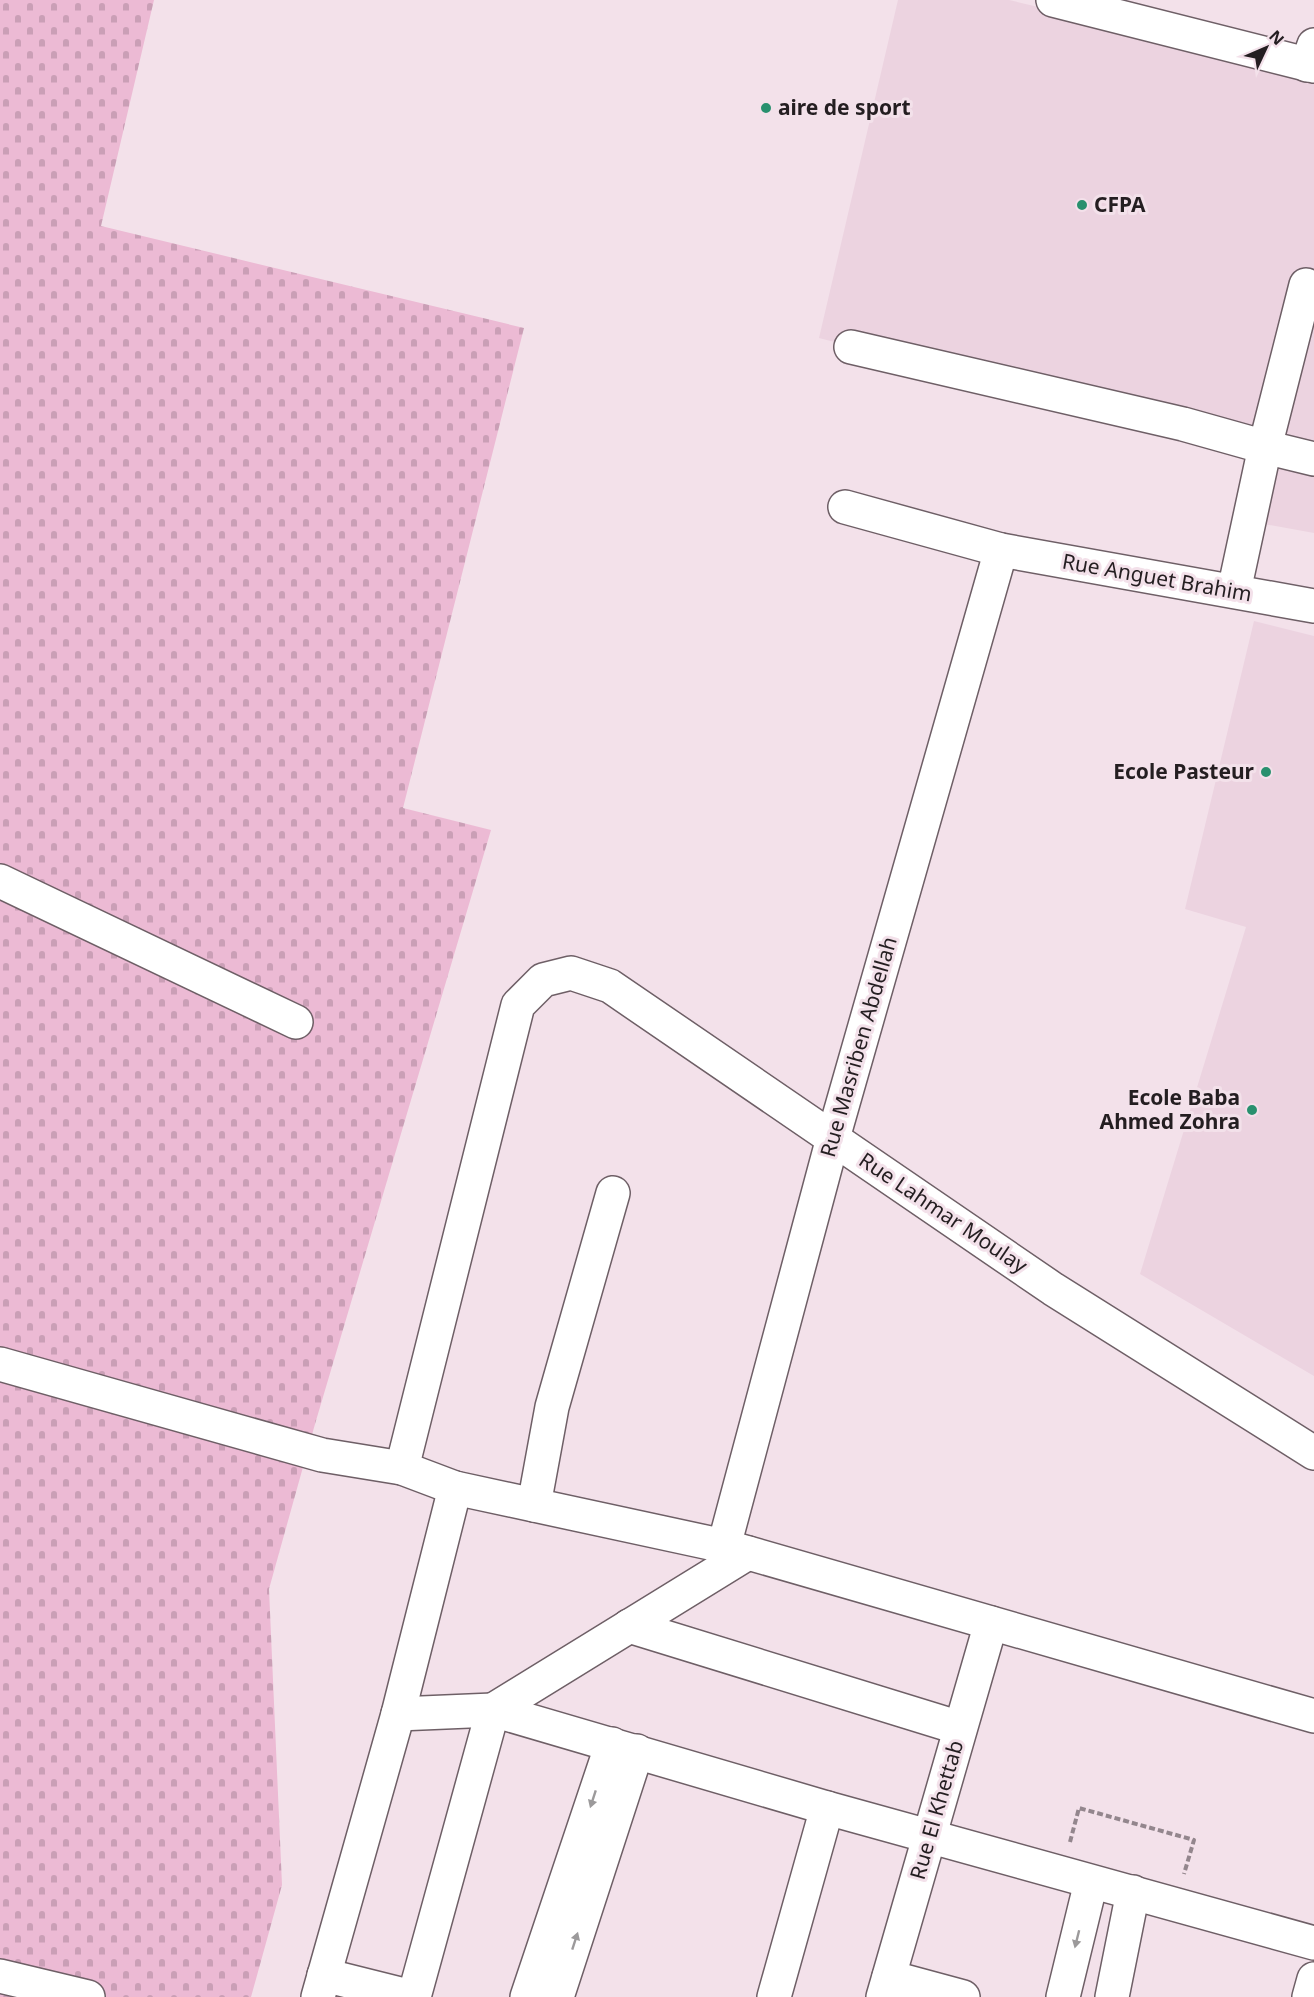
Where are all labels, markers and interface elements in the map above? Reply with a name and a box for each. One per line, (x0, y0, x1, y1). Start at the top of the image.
north arrow (1236, 18, 1296, 78)
text: N (1264, 25, 1289, 50)
place label: aire de sport (778, 93, 911, 121)
marker: aire de sport (759, 101, 773, 115)
place label: CFPA (1094, 190, 1146, 218)
marker: CFPA (1075, 198, 1089, 212)
street label: Rue Anguet Brahim (1060, 547, 1254, 607)
place label: Ecole Pasteur (1113, 757, 1255, 785)
marker: Ecole Pasteur (1259, 765, 1273, 779)
street label: Rue Masriben Abdellah (813, 933, 903, 1160)
place label: Ecole Baba Ahmed Zohra (1100, 1083, 1240, 1135)
marker: Ecole Baba Ahmed Zohra (1245, 1103, 1259, 1117)
street label: Rue Lahmar Moulay (854, 1145, 1033, 1279)
street label: Rue El Khettab (903, 1737, 969, 1883)
one-way arrow (588, 1790, 598, 1808)
one-way arrow (1072, 1929, 1082, 1948)
one-way arrow (571, 1932, 581, 1950)

